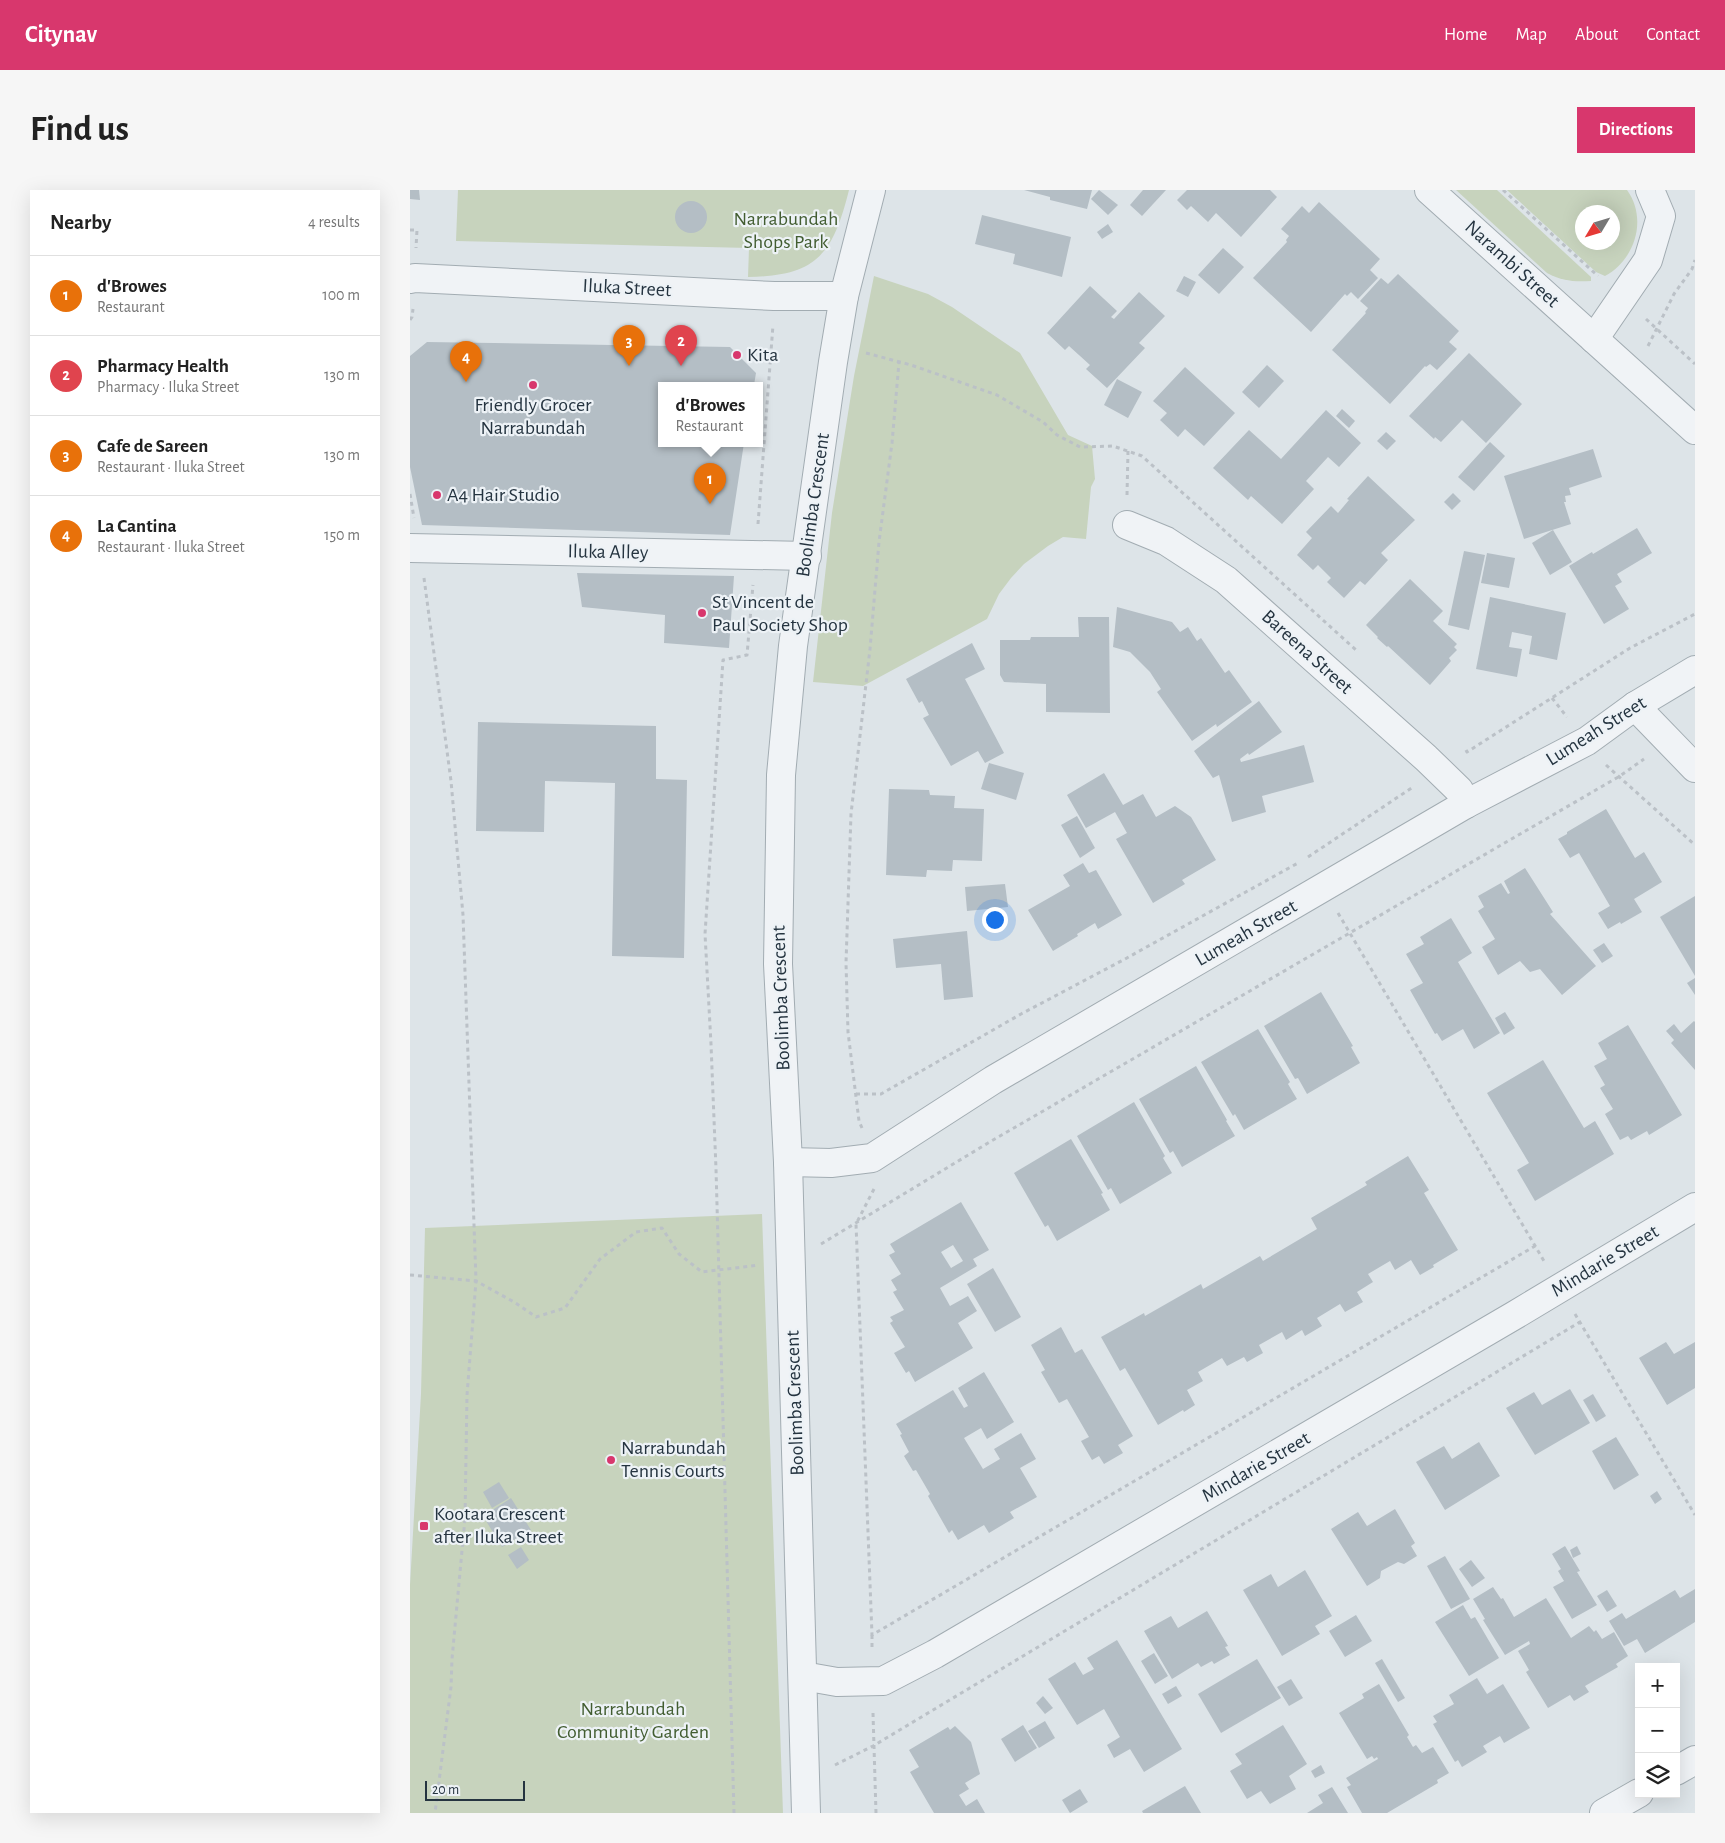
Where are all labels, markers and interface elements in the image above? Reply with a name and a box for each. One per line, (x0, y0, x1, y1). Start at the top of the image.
text: Citynav (25, 23, 97, 47)
text: Home (1444, 26, 1487, 44)
text: Map (1515, 26, 1547, 44)
text: About (1575, 26, 1618, 44)
text: Contact (1646, 26, 1700, 44)
button: Directions (1577, 107, 1695, 153)
text: Find us (30, 112, 129, 147)
north arrow (1575, 205, 1620, 250)
park label: Narrabundah Shops Park (734, 209, 838, 252)
text: Nearby (50, 212, 111, 233)
text: 4 results (308, 214, 360, 230)
street label: Narambi Street (1461, 217, 1563, 312)
street label: Iluka Street (582, 276, 672, 300)
text: d'Browes (97, 277, 167, 296)
text: 1 (63, 287, 69, 303)
text: 100 m (322, 287, 360, 303)
text: Restaurant (97, 299, 165, 315)
pin: 3 (613, 325, 645, 366)
pin: 2 (665, 325, 697, 366)
pin: 4 (450, 341, 482, 382)
place label: Kita (747, 345, 778, 365)
marker: Kita (731, 349, 743, 361)
text: Pharmacy Health (97, 357, 229, 376)
text: 2 (62, 367, 70, 383)
text: 130 m (324, 367, 360, 383)
text: Pharmacy · Iluka Street (97, 379, 239, 395)
marker: Friendly Grocer Narrabundah (527, 379, 539, 391)
popup (658, 382, 763, 447)
place label: Friendly Grocer Narrabundah (474, 395, 592, 438)
text: d'Browes (676, 396, 745, 415)
text: Restaurant (676, 418, 743, 434)
street label: Boolimba Crescent (793, 431, 833, 578)
text: Cafe de Sareen (97, 437, 208, 456)
text: 3 (63, 447, 69, 463)
text: 130 m (324, 447, 360, 463)
text: Restaurant · Iluka Street (97, 459, 245, 475)
pin: 1 (694, 463, 726, 504)
place label: A4 Hair Studio (447, 485, 560, 505)
marker: A4 Hair Studio (431, 489, 443, 501)
text: La Cantina (97, 517, 177, 536)
text: 4 (62, 527, 70, 543)
text: 150 m (324, 527, 360, 543)
text: Restaurant · Iluka Street (97, 539, 245, 555)
street label: Iluka Alley (567, 541, 649, 563)
place label: St Vincent de Paul Society Shop (712, 592, 848, 635)
street label: Bareena Street (1258, 606, 1357, 698)
marker: St Vincent de Paul Society Shop (696, 607, 708, 619)
street label: Lumeah Street (1543, 692, 1650, 770)
street label: Lumeah Street (1192, 896, 1301, 970)
your location (982, 907, 1008, 933)
street label: Boolimba Crescent (768, 924, 794, 1071)
street label: Mindarie Street (1548, 1221, 1663, 1301)
street label: Boolimba Crescent (782, 1329, 808, 1476)
street label: Mindarie Street (1198, 1428, 1314, 1506)
place label: Narrabundah Tennis Courts (621, 1438, 726, 1481)
marker: Narrabundah Tennis Courts (605, 1454, 617, 1466)
place label: Kootara Crescent after Iluka Street (434, 1504, 566, 1547)
marker: Kootara Crescent after Iluka Street (418, 1520, 430, 1532)
map controls (1635, 1663, 1680, 1798)
button: + (1635, 1663, 1680, 1708)
park label: Narrabundah Community Garden (557, 1699, 709, 1742)
button: − (1635, 1708, 1680, 1753)
button: layers (1635, 1753, 1680, 1798)
scale bar (425, 1778, 525, 1801)
text: 20 m (432, 1783, 459, 1797)

